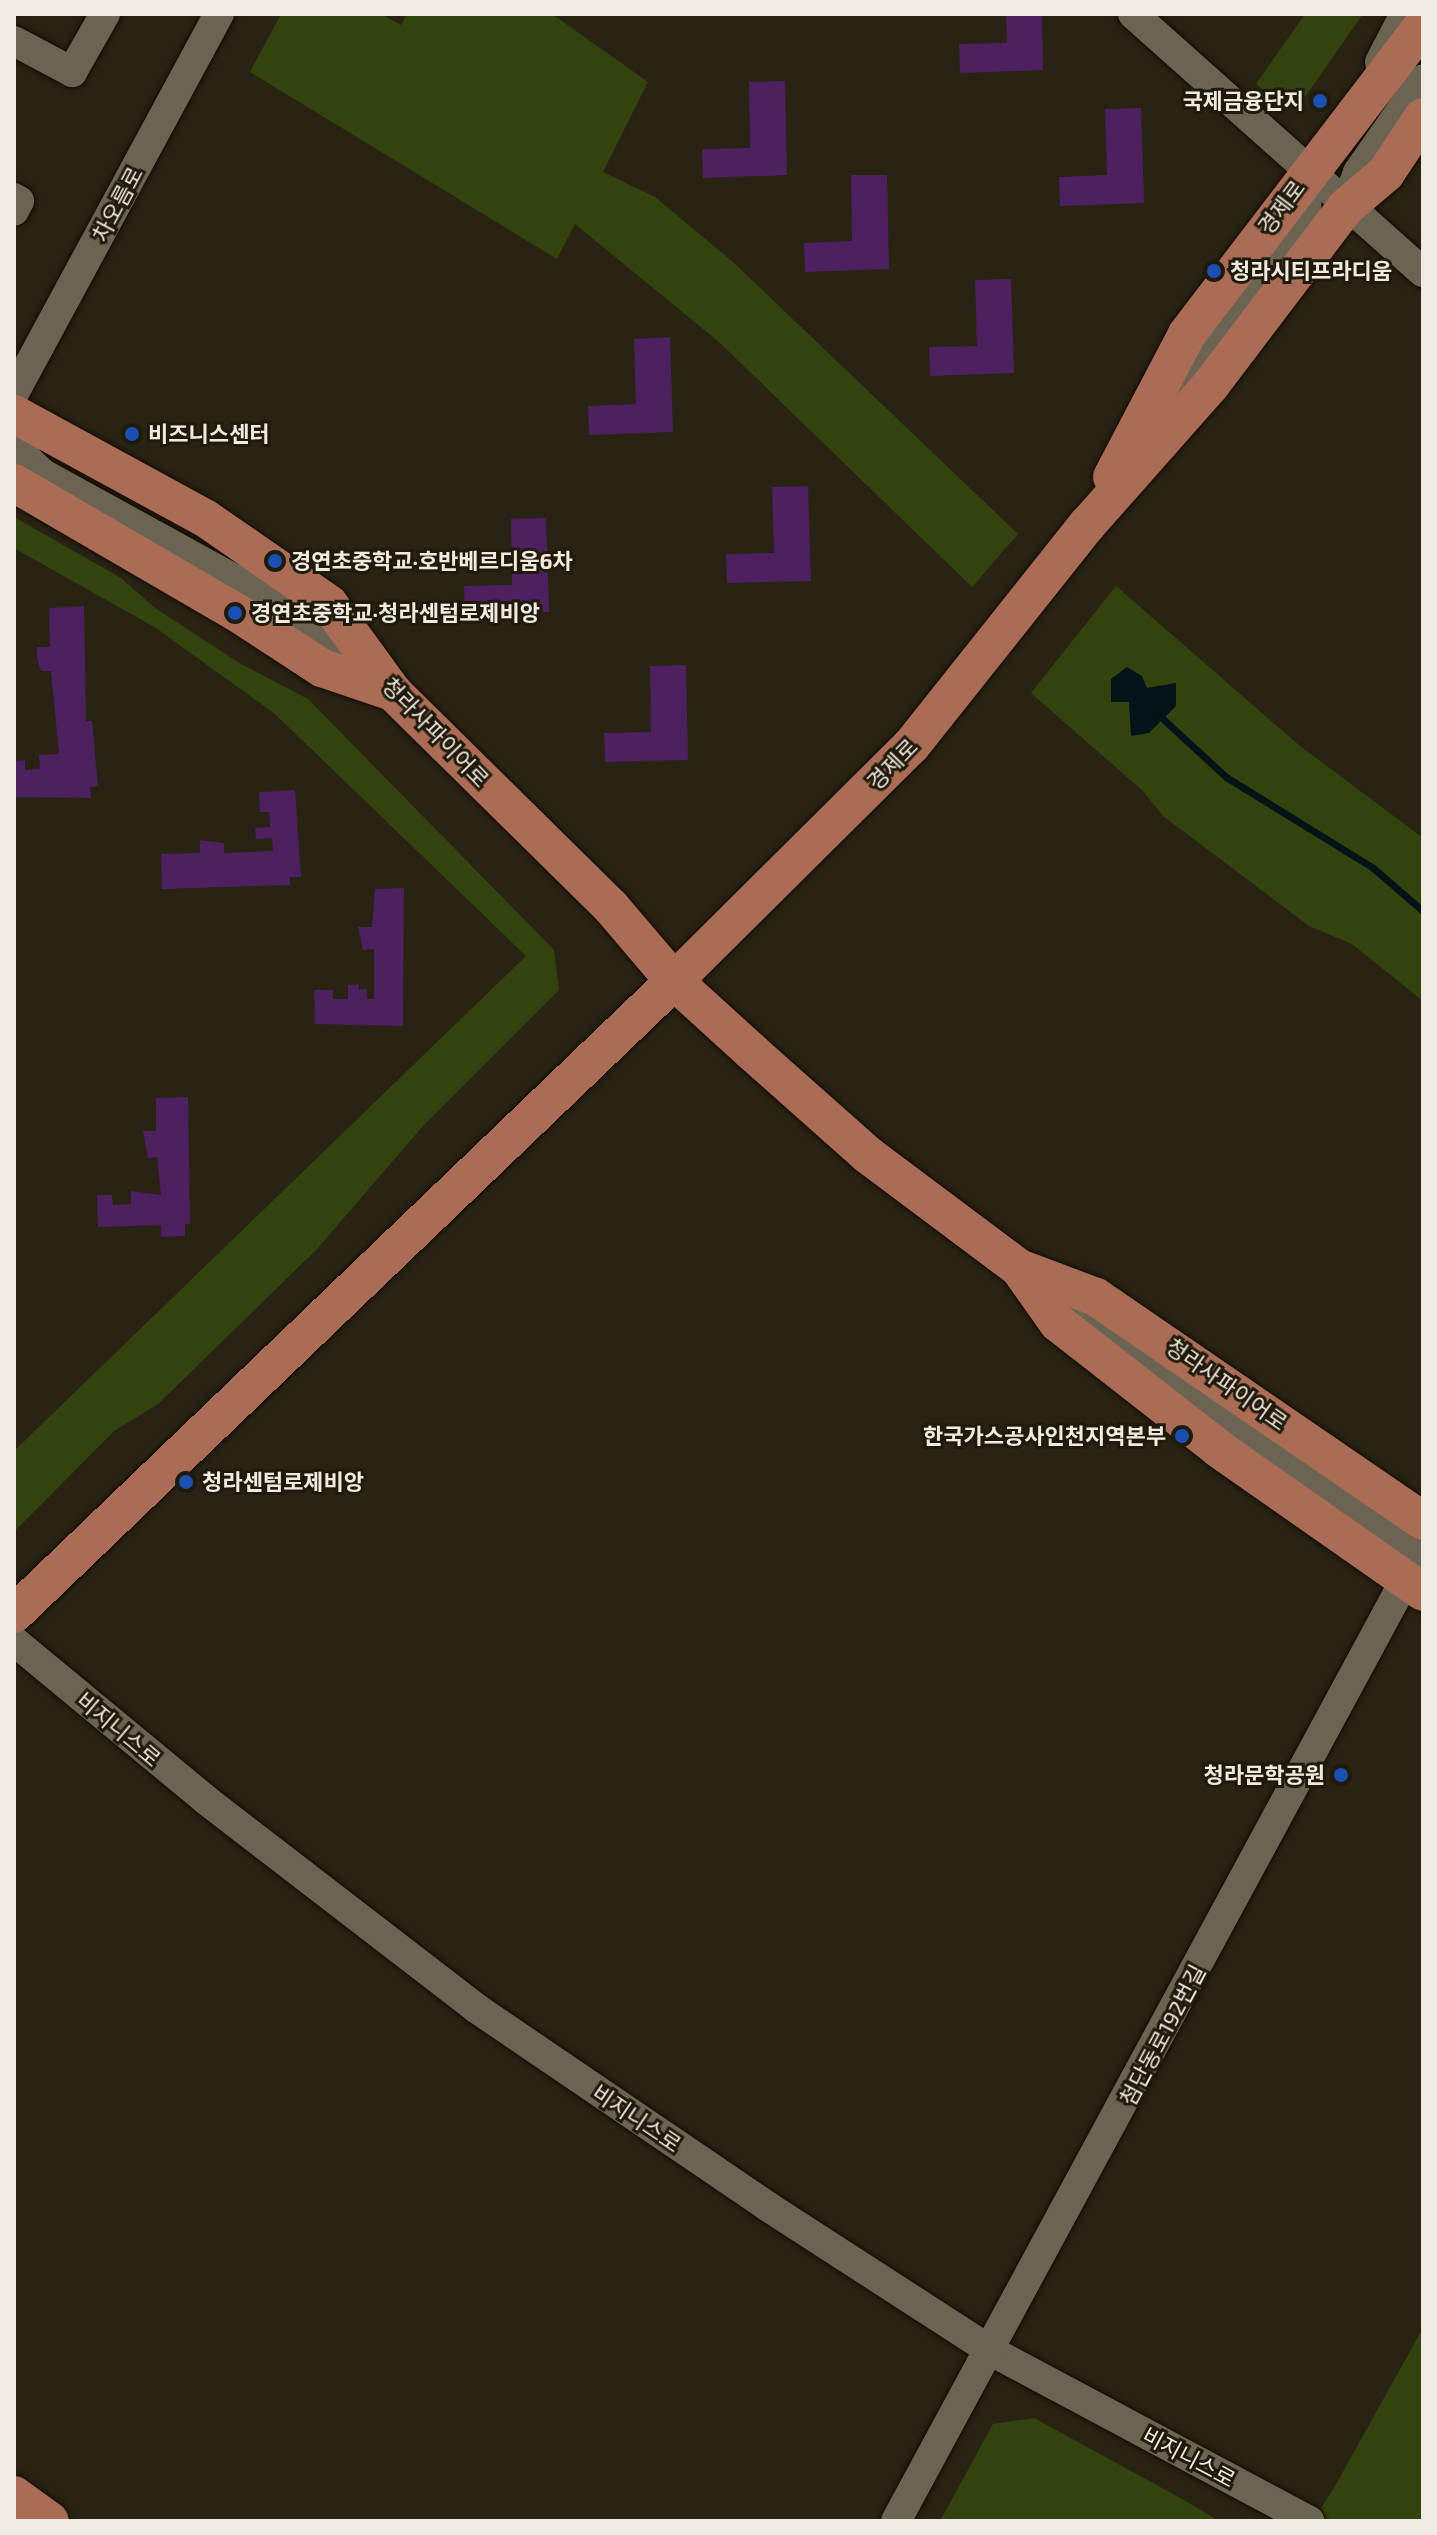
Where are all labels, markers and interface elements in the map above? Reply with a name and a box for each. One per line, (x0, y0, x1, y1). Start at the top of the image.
place label: 국제금융단지 (1183, 88, 1304, 114)
marker: 국제금융단지 (1311, 92, 1329, 110)
street label: 차오름로 (86, 162, 148, 246)
street label: 경제로 (1252, 175, 1310, 239)
place label: 청라시티프라디움 (1230, 258, 1392, 284)
marker: 청라시티프라디움 (1205, 262, 1223, 280)
place label: 비즈니스센터 (148, 421, 269, 447)
marker: 비즈니스센터 (123, 425, 141, 443)
place label: 경연초중학교·호반베르디움6차 (291, 548, 573, 574)
marker: 경연초중학교·호반베르디움6차 (266, 552, 284, 570)
place label: 경연초중학교·청라센텀로제비앙 (251, 600, 540, 626)
marker: 경연초중학교·청라센텀로제비앙 (226, 604, 244, 622)
street label: 청라사파이어로 (377, 672, 495, 792)
street label: 경제로 (861, 733, 923, 795)
street label: 청라사파이어로 (1161, 1333, 1293, 1435)
place label: 한국가스공사인천지역본부 (923, 1423, 1166, 1449)
marker: 한국가스공사인천지역본부 (1173, 1427, 1191, 1445)
place label: 청라센텀로제비앙 (202, 1469, 364, 1495)
marker: 청라센텀로제비앙 (177, 1473, 195, 1491)
street label: 비지니스로 (72, 1686, 166, 1772)
place label: 청라문학공원 (1204, 1762, 1325, 1788)
marker: 청라문학공원 (1332, 1766, 1350, 1784)
street label: 첨단동로192번길 (1114, 1960, 1210, 2110)
street label: 비지니스로 (588, 2079, 686, 2157)
street label: 비지니스로 (1138, 2422, 1240, 2492)

